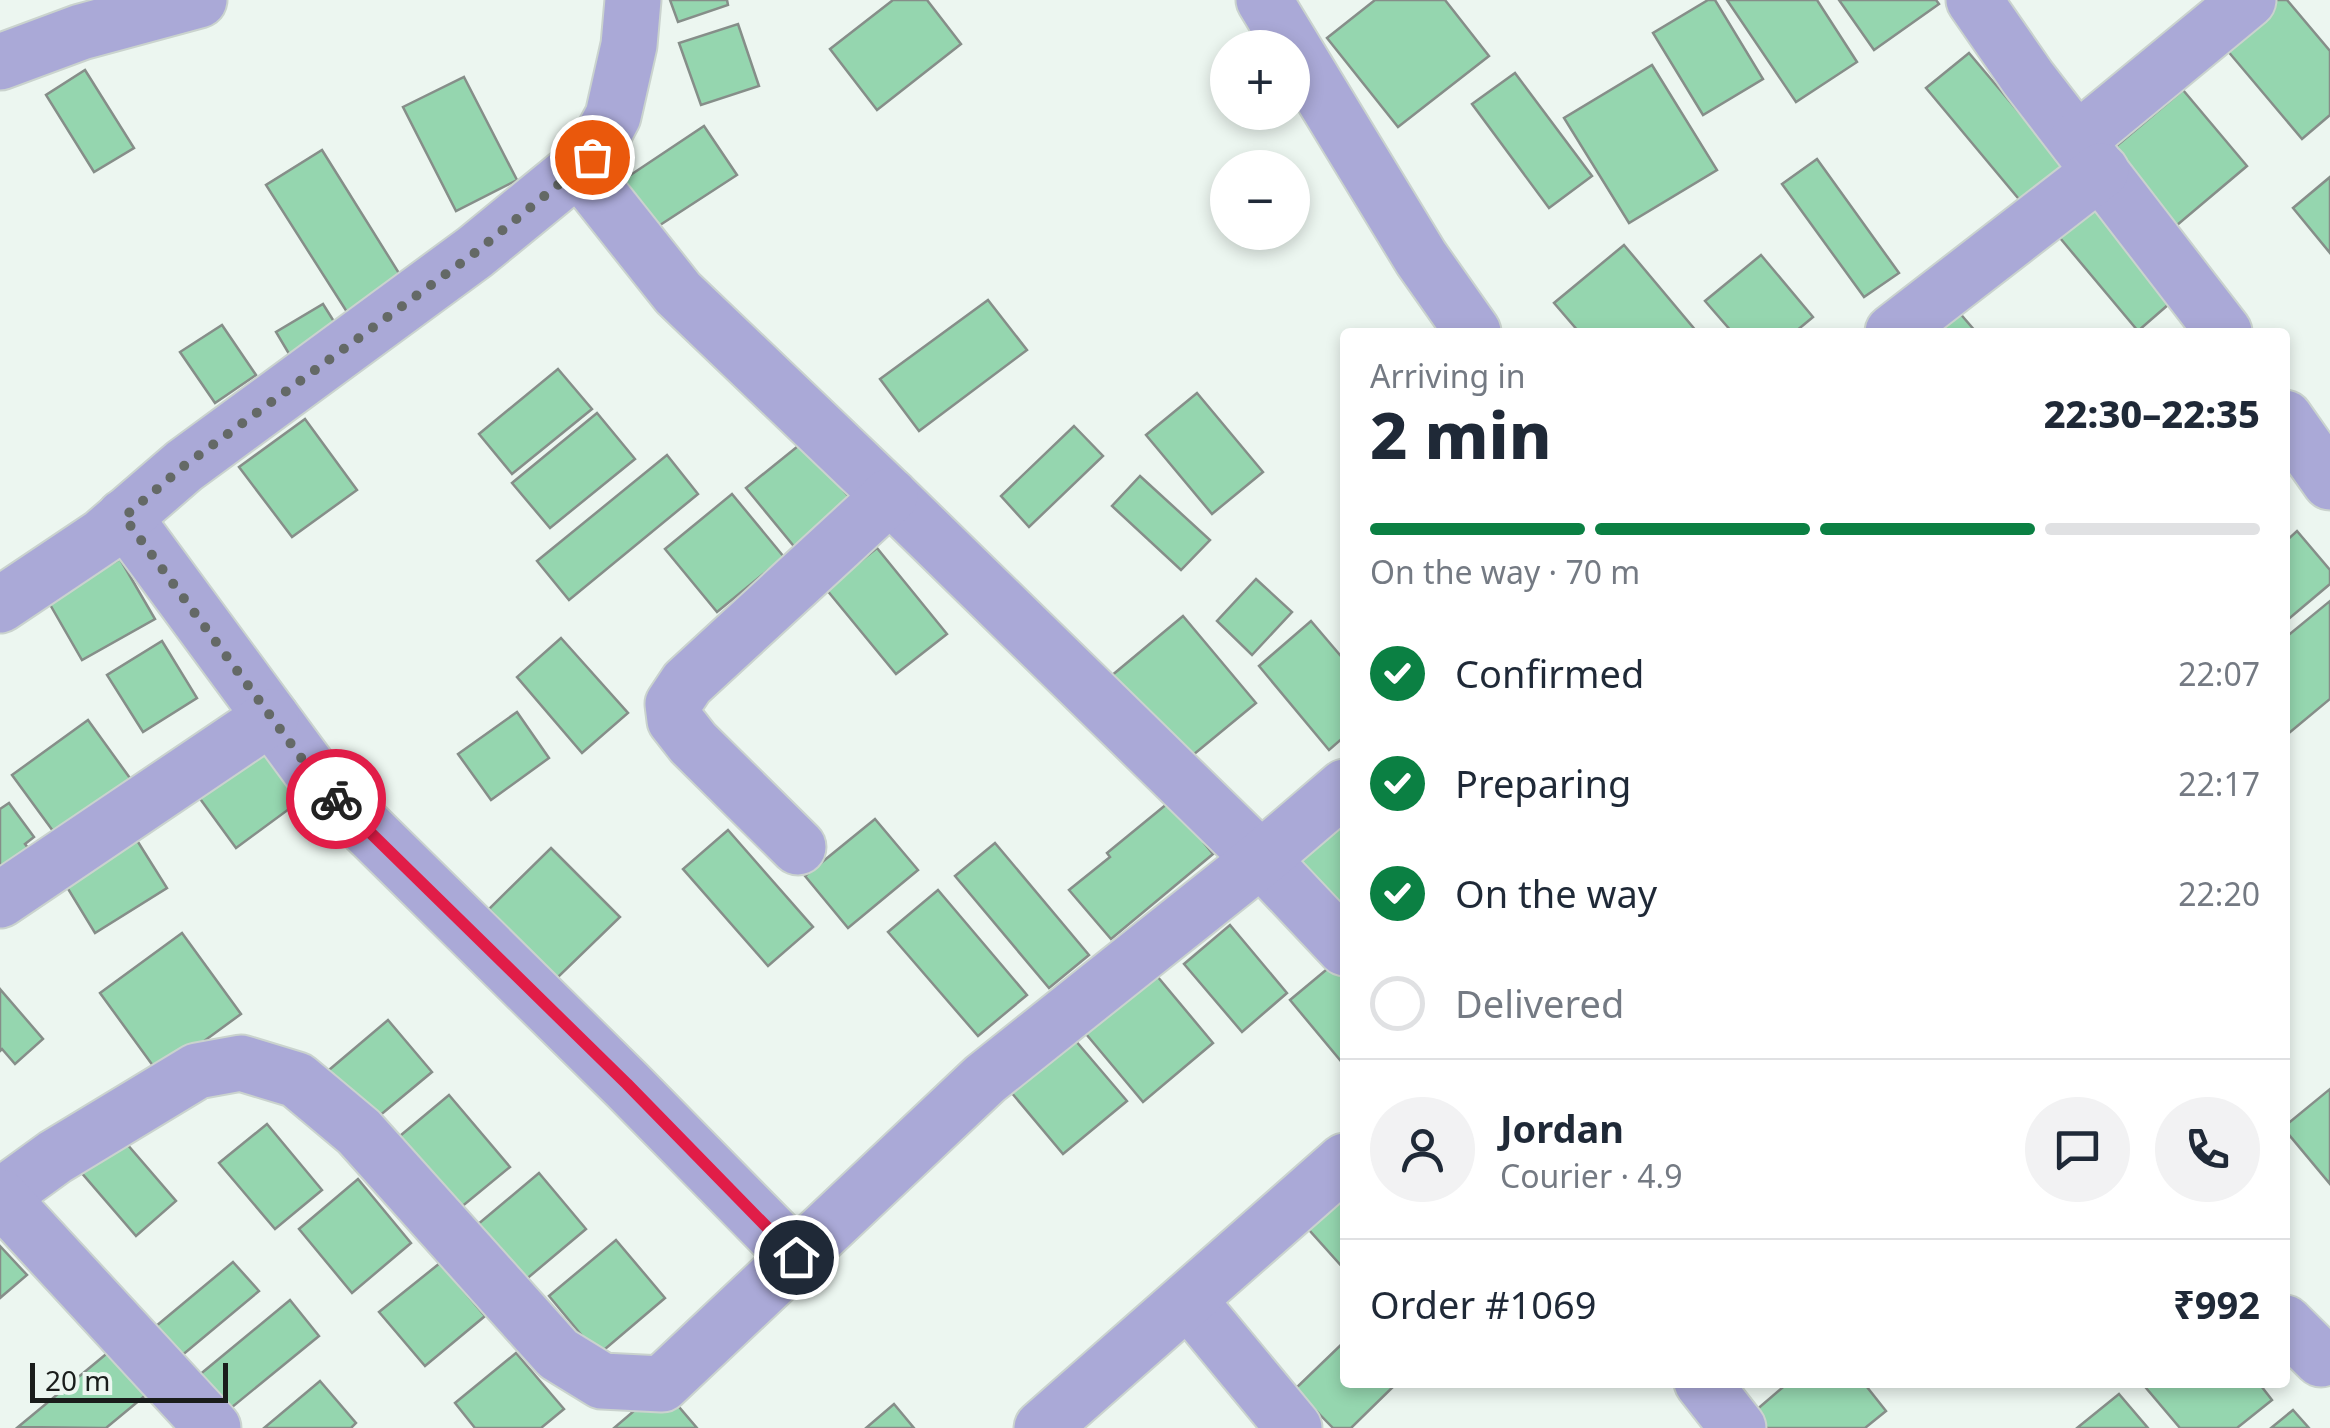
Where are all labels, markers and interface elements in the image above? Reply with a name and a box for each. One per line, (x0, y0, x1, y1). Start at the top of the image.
map controls (1210, 30, 1310, 250)
button: + (1210, 30, 1310, 130)
pin (550, 115, 635, 200)
icon: bag (565, 130, 620, 185)
button: − (1210, 150, 1310, 250)
text: Arriving in (1370, 354, 1525, 397)
text: 22:30–22:35 (2044, 387, 2260, 439)
text: 2 min (1370, 390, 1552, 478)
text: On the way · 70 m (1370, 550, 1640, 593)
icon: check (1370, 646, 1425, 701)
text: Confirmed (1455, 647, 1644, 699)
text: 22:07 (2178, 652, 2260, 695)
courier (286, 749, 386, 849)
icon: check (1370, 756, 1425, 811)
text: Preparing (1455, 757, 1631, 809)
text: 22:17 (2178, 762, 2260, 805)
icon: bike (309, 772, 364, 827)
icon: check (1370, 866, 1425, 921)
text: On the way (1455, 867, 1657, 919)
text: 22:20 (2178, 872, 2260, 915)
text: Delivered (1455, 977, 1624, 1029)
button: person (1370, 1097, 1475, 1202)
button: chat (2025, 1097, 2130, 1202)
button: phone (2155, 1097, 2260, 1202)
text: Jordan (1500, 1102, 1624, 1154)
text: Courier · 4.9 (1500, 1154, 1683, 1197)
pin (754, 1215, 839, 1300)
icon: home (769, 1230, 824, 1285)
text: Order #1069 (1370, 1278, 1596, 1330)
text: ₹992 (2173, 1278, 2260, 1330)
scale bar (30, 1358, 228, 1402)
text: 20 m (45, 1361, 111, 1399)

